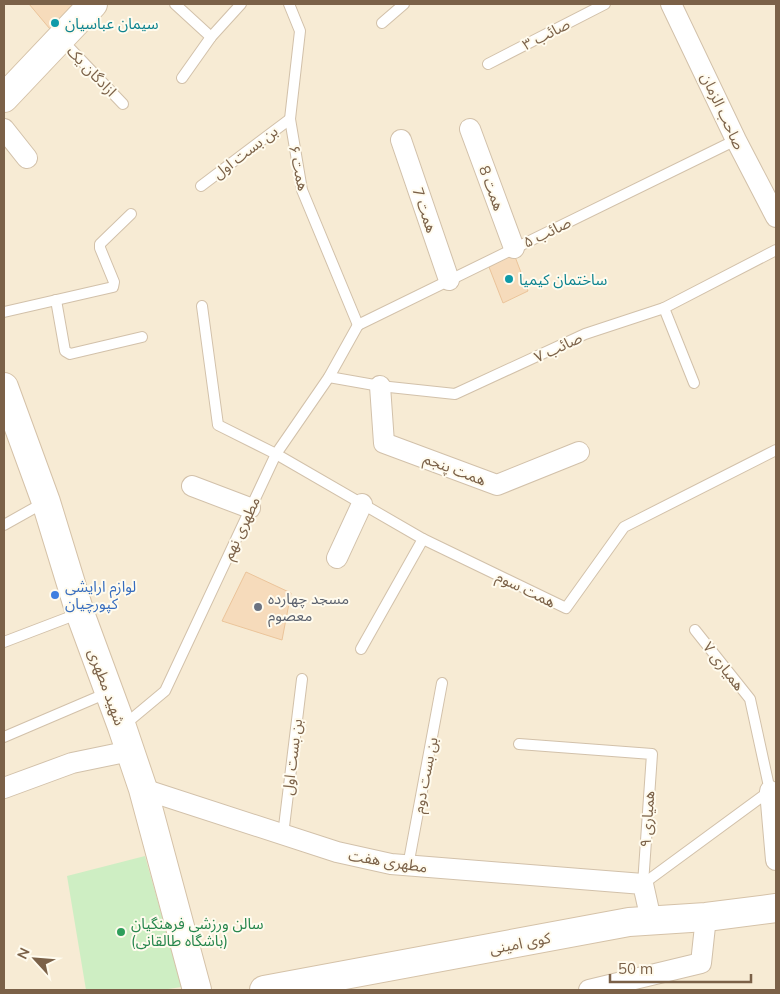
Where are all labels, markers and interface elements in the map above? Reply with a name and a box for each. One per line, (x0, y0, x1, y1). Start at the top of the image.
place label: سیمان عباسیان (65, 14, 159, 33)
street label: صائب ۳ (519, 14, 573, 54)
marker: سیمان عباسیان (49, 17, 61, 29)
street label: ازادگان یک (63, 42, 121, 100)
street label: صاحب الزمان (697, 70, 749, 152)
street label: بن بست اول (209, 121, 281, 183)
street label: همت ۶ (285, 143, 313, 193)
street label: همت 8 (475, 163, 509, 213)
street label: همت 7 (408, 185, 442, 235)
street label: صائب ۵ (520, 212, 574, 252)
place label: ساختمان کیمیا (519, 270, 607, 289)
marker: ساختمان کیمیا (503, 273, 515, 285)
street label: صائب ۷ (531, 328, 585, 366)
street label: همت پنجم (420, 448, 489, 491)
street label: مطهری نهم (218, 493, 266, 563)
street label: همت سوم (492, 566, 559, 613)
place label: لوازم ارایشی کپورچیان (65, 577, 136, 614)
marker: لوازم ارایشی کپورچیان (49, 589, 61, 601)
place label: مسجد چهارده معصوم (268, 589, 349, 627)
marker: مسجد چهارده معصوم (252, 601, 264, 613)
street label: همیاری ۷ (699, 638, 749, 694)
street label: شهید مطهری (84, 646, 130, 728)
street label: بن بست اول (278, 718, 306, 796)
street label: بن بست دوم (408, 735, 444, 815)
street label: همیاری ۹ (636, 790, 658, 848)
street label: مطهری هفت (347, 845, 429, 877)
place label: سالن ورزشی فرهنگیان (باشگاه طالقانی) (131, 914, 264, 950)
marker: سالن ورزشی فرهنگیان (باشگاه طالقانی) (115, 926, 127, 938)
street label: کوی امینی (488, 928, 553, 958)
north arrow (10, 934, 60, 984)
text: N (13, 945, 34, 962)
scale bar (610, 952, 751, 984)
text: 50 m (618, 959, 653, 978)

